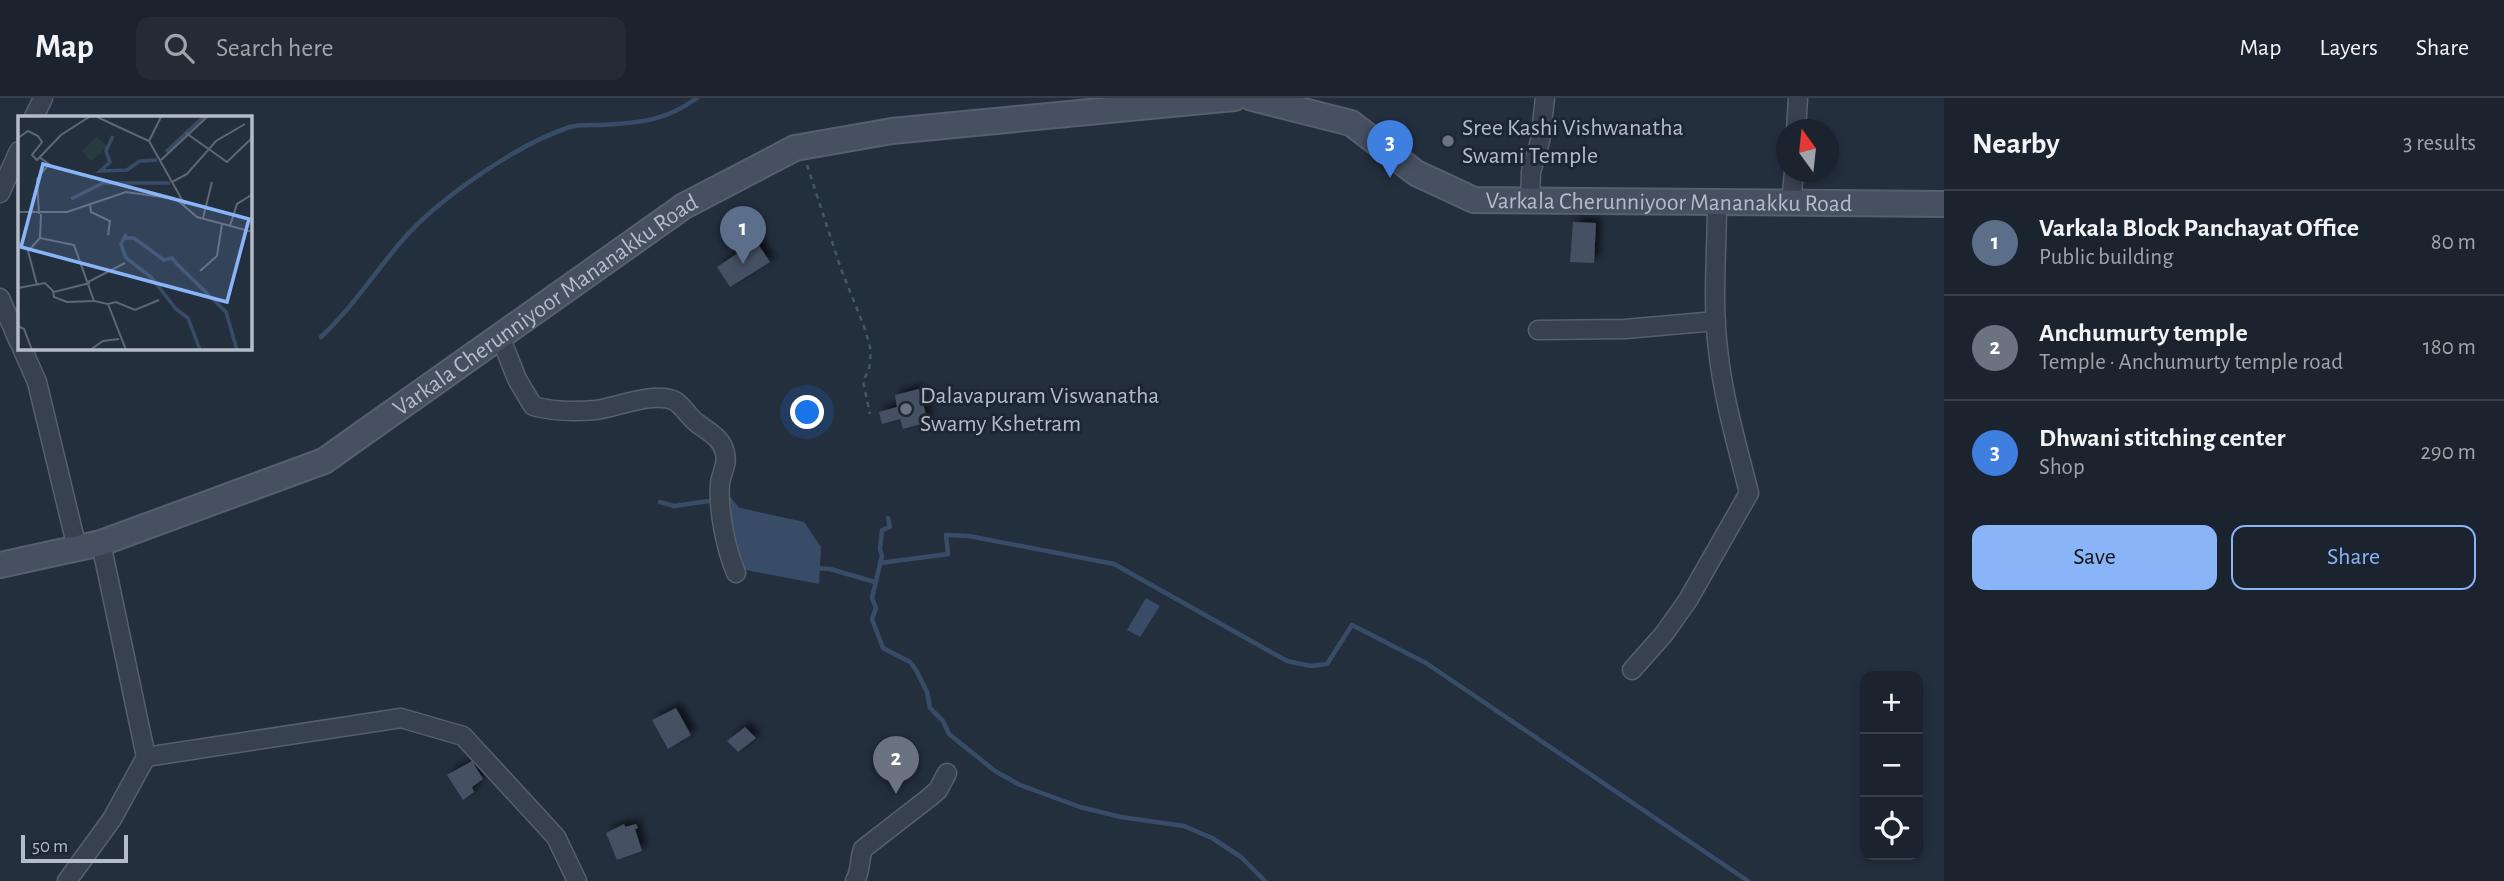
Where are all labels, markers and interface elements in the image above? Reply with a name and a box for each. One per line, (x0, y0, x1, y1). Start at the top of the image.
search box (136, 17, 626, 80)
icon: search (160, 29, 198, 67)
text: Map (35, 31, 94, 64)
text: Search here (216, 35, 334, 61)
text: Map (2239, 36, 2281, 60)
text: Layers (2319, 36, 2378, 60)
text: Share (2416, 36, 2469, 60)
inset map (18, 116, 252, 350)
place label: Sree Kashi Vishwanatha Swami Temple (1462, 116, 1684, 168)
north arrow (1776, 119, 1839, 182)
pin: 3 (1367, 120, 1413, 178)
text: Nearby (1972, 129, 2060, 159)
text: 3 results (2403, 132, 2476, 155)
marker: Sree Kashi Vishwanatha Swami Temple (1440, 133, 1456, 149)
street label: Varkala Cherunniyoor Mananakku Road (1485, 189, 1852, 216)
street label: Varkala Cherunniyoor Mananakku Road (389, 190, 702, 421)
pin: 1 (720, 206, 766, 264)
text: Varkala Block Panchayat Office (2039, 215, 2359, 241)
text: 1 (1991, 231, 1999, 254)
text: 80 m (2431, 231, 2476, 254)
text: Public building (2039, 246, 2173, 269)
text: Anchumurty temple (2039, 320, 2248, 346)
text: 2 (1990, 336, 2000, 359)
text: 180 m (2423, 336, 2476, 359)
text: Temple · Anchumurty temple road (2039, 351, 2343, 374)
place label: Dalavapuram Viswanatha Swamy Kshetram (920, 384, 1159, 436)
your location (790, 395, 824, 429)
marker: Dalavapuram Viswanatha Swamy Kshetram (898, 401, 914, 417)
text: Dhwani stitching center (2039, 425, 2285, 451)
text: 3 (1990, 441, 2000, 464)
text: 290 m (2420, 441, 2476, 464)
text: Shop (2039, 456, 2085, 479)
button: Save (1972, 525, 2217, 590)
button: Share (2231, 525, 2476, 590)
map controls (1860, 671, 1923, 860)
button: + (1860, 671, 1923, 734)
button: − (1860, 734, 1923, 797)
pin: 2 (873, 736, 919, 794)
button: locate (1860, 797, 1923, 860)
scale bar (21, 832, 128, 864)
text: 50 m (32, 837, 68, 856)

